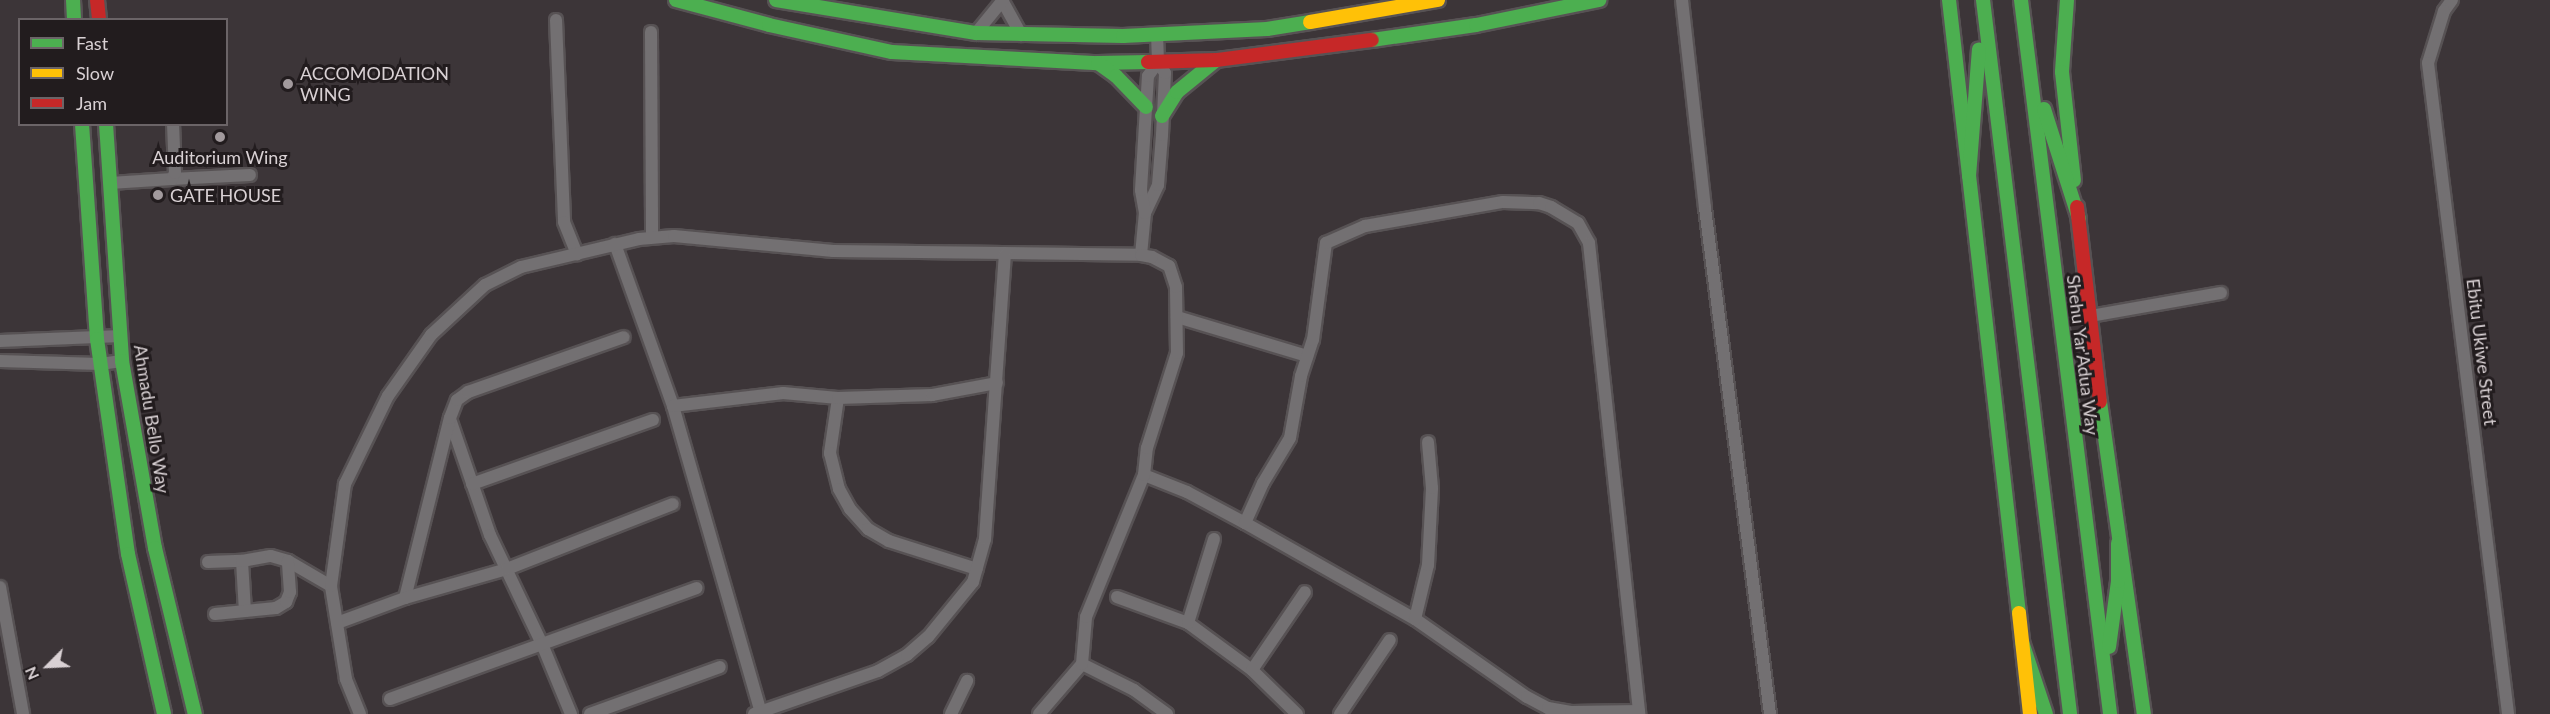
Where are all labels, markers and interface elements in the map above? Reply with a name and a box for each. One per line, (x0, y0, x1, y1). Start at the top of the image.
legend (18, 18, 228, 126)
text: Fast (76, 32, 108, 54)
text: Slow (76, 62, 114, 84)
place label: ACCOMODATION WING (300, 63, 449, 106)
marker: ACCOMODATION WING (281, 77, 295, 91)
text: Jam (76, 92, 107, 114)
marker: Auditorium Wing (213, 130, 227, 144)
place label: Auditorium Wing (152, 146, 288, 168)
place label: GATE HOUSE (170, 184, 281, 206)
marker: GATE HOUSE (151, 188, 165, 202)
street label: Shehu Yar'Adua Way (2062, 273, 2104, 437)
street label: Ebitu Ukiwe Street (2462, 277, 2502, 427)
street label: Ahmadu Bello Way (130, 343, 174, 495)
north arrow (18, 636, 78, 696)
text: N (20, 664, 42, 683)

